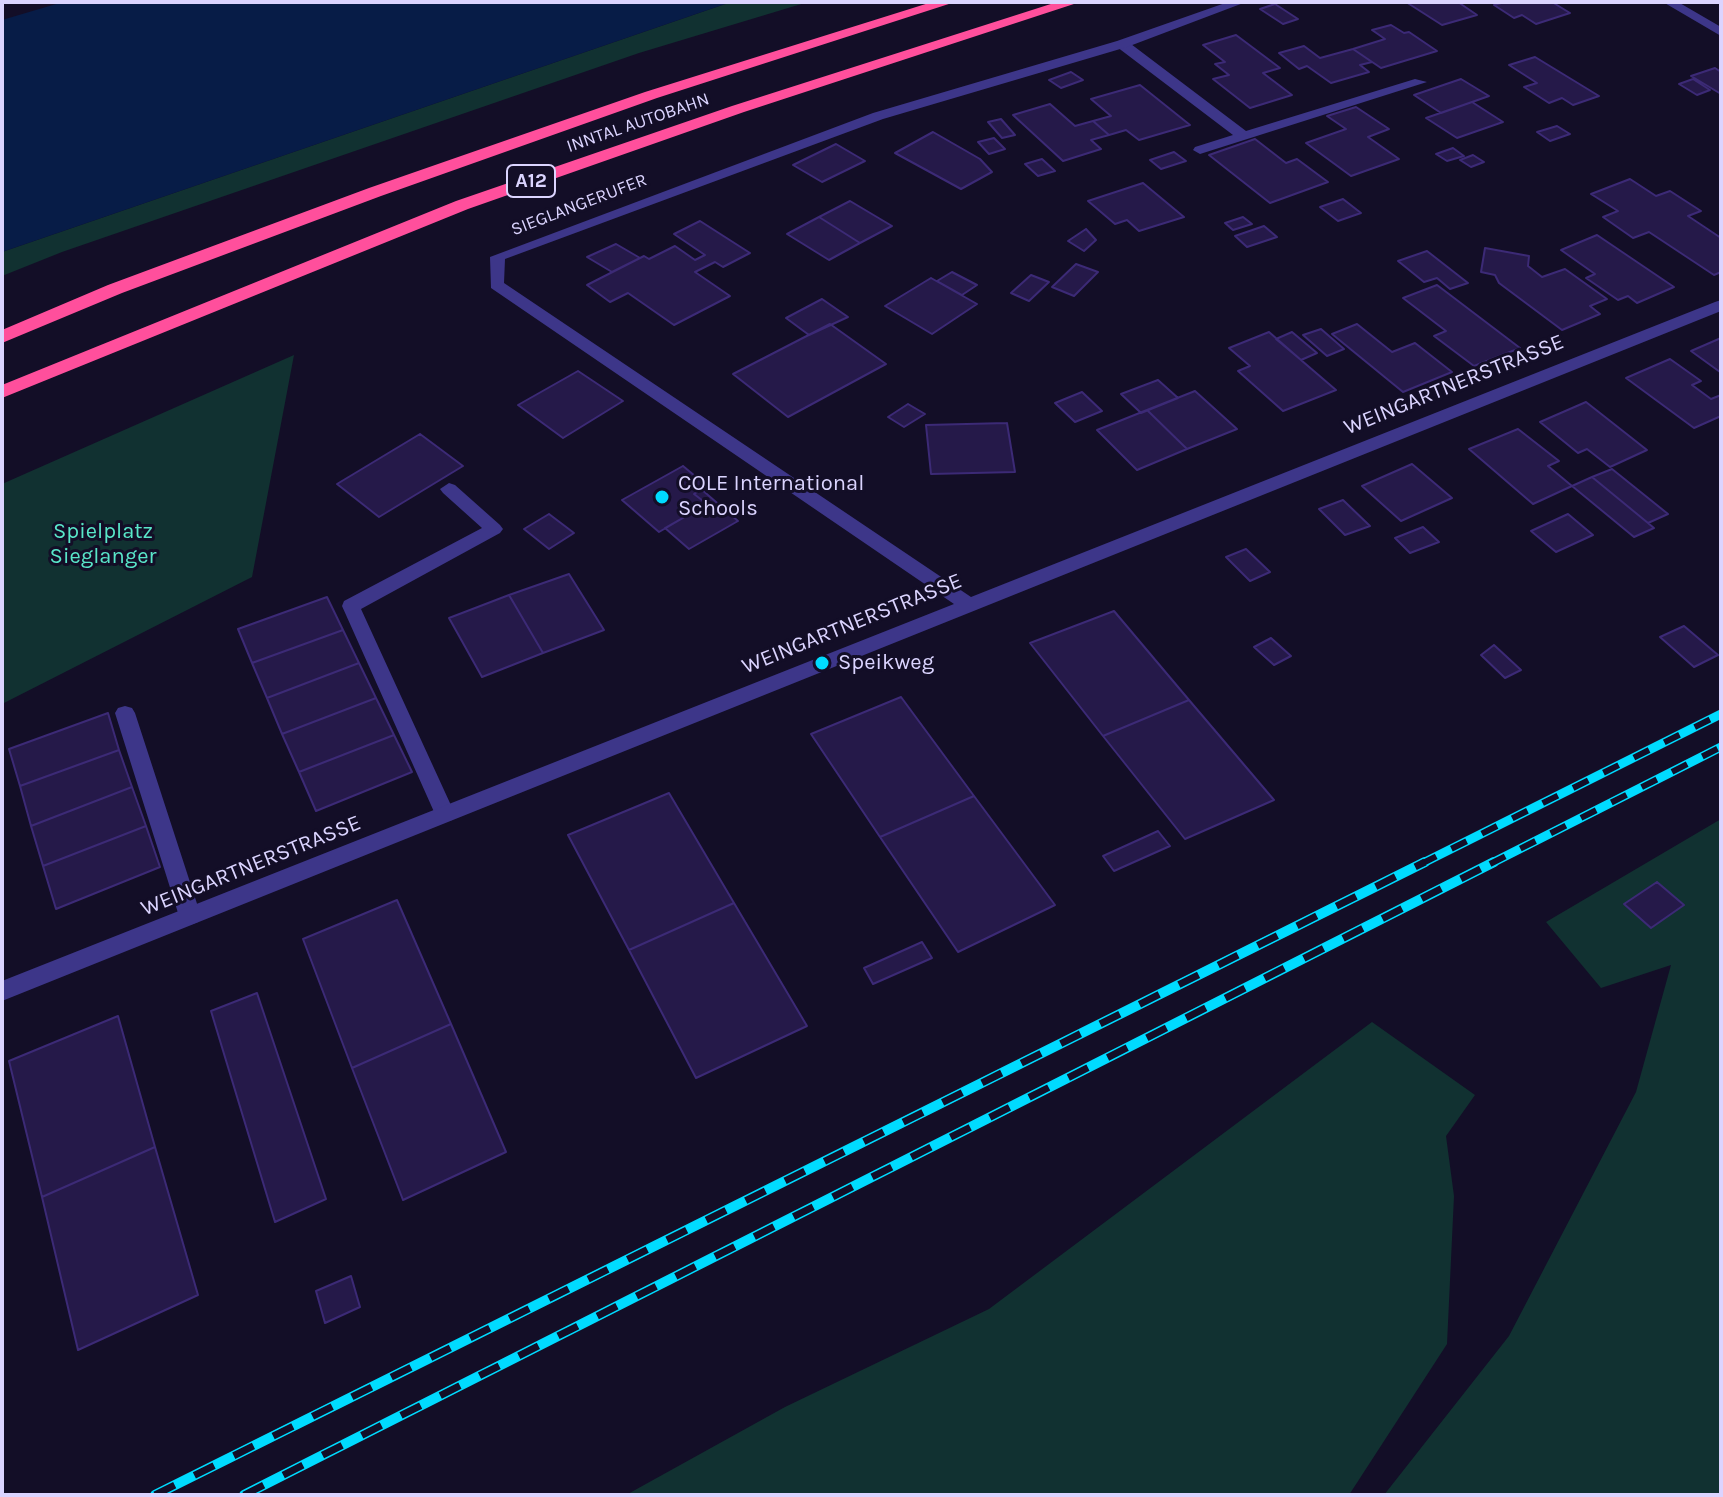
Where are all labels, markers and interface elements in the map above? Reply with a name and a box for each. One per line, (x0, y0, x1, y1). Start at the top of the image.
street label: INNTAL AUTOBAHN (564, 88, 712, 158)
road number: A12 (507, 165, 555, 197)
street label: SIEGLANGERUFER (508, 169, 650, 241)
street label: WEINGARTNERSTRASSE (1340, 329, 1568, 441)
place label: COLE International Schools (678, 471, 864, 522)
marker: COLE International Schools (653, 488, 671, 506)
park label: Spielplatz Sieglanger (50, 519, 156, 570)
street label: WEINGARTNERSTRASSE (738, 568, 966, 680)
place label: Speikweg (838, 650, 934, 676)
marker: Speikweg (813, 654, 831, 672)
street label: WEINGARTNERSTRASSE (137, 810, 365, 922)

